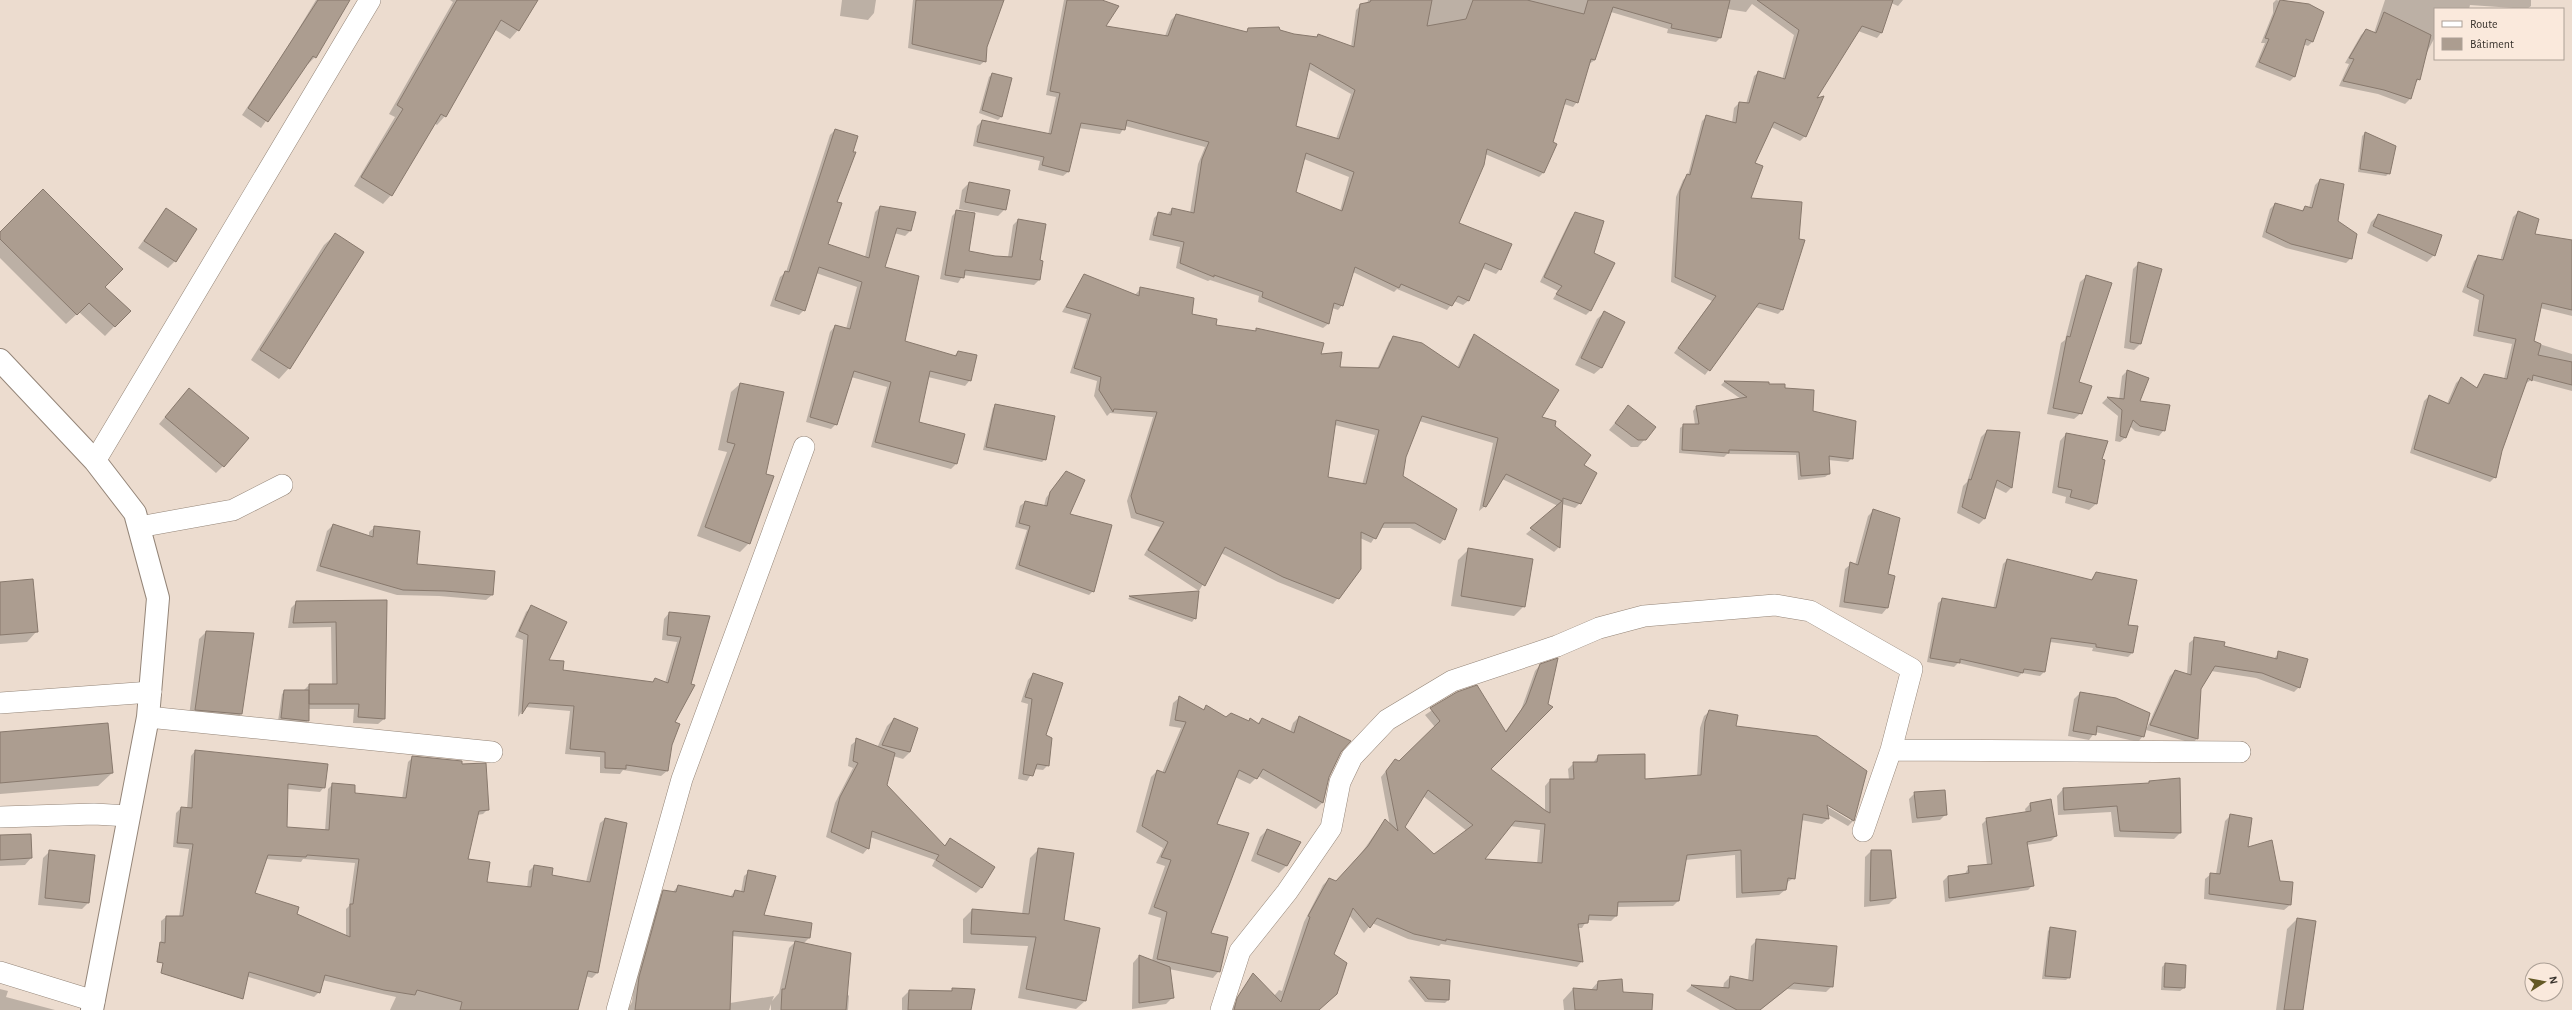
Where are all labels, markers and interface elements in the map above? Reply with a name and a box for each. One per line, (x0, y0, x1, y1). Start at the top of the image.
legend (2434, 8, 2564, 60)
text: Route (2470, 18, 2497, 30)
text: Bâtiment (2470, 38, 2514, 50)
north arrow (2524, 962, 2564, 1002)
text: N (2547, 975, 2559, 985)

